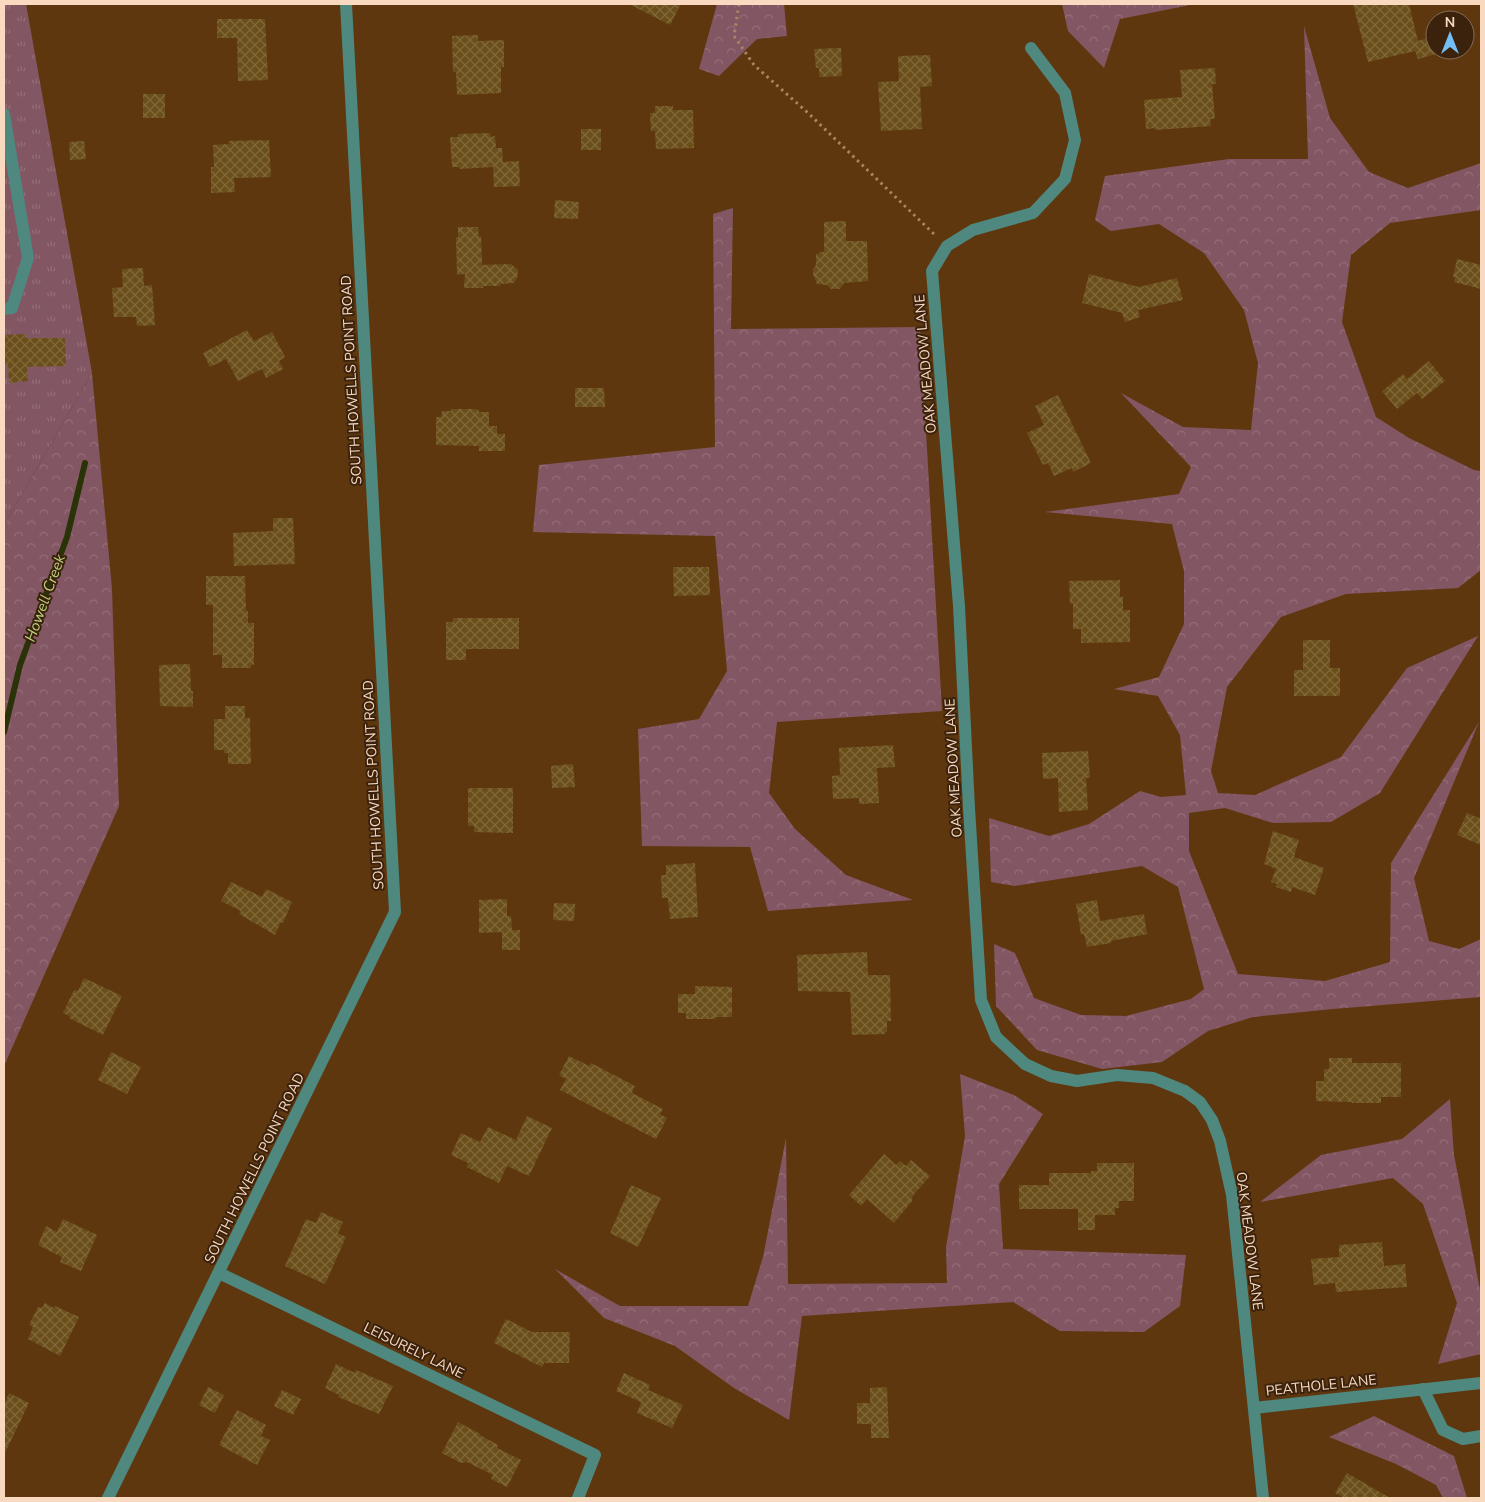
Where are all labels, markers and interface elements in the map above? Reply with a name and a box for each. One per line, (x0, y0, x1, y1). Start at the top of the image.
north arrow (1425, 10, 1475, 60)
text: N (1445, 13, 1455, 32)
street label: SOUTH HOWELLS POINT ROAD (337, 275, 366, 485)
street label: OAK MEADOW LANE (910, 294, 941, 434)
water label: Howell Creek (20, 551, 70, 645)
street label: SOUTH HOWELLS POINT ROAD (359, 680, 388, 890)
street label: OAK MEADOW LANE (940, 698, 967, 838)
street label: SOUTH HOWELLS POINT ROAD (200, 1070, 309, 1267)
street label: OAK MEADOW LANE (1232, 1171, 1267, 1311)
street label: LEISURELY LANE (360, 1318, 467, 1383)
street label: PEATHOLE LANE (1265, 1370, 1377, 1401)

